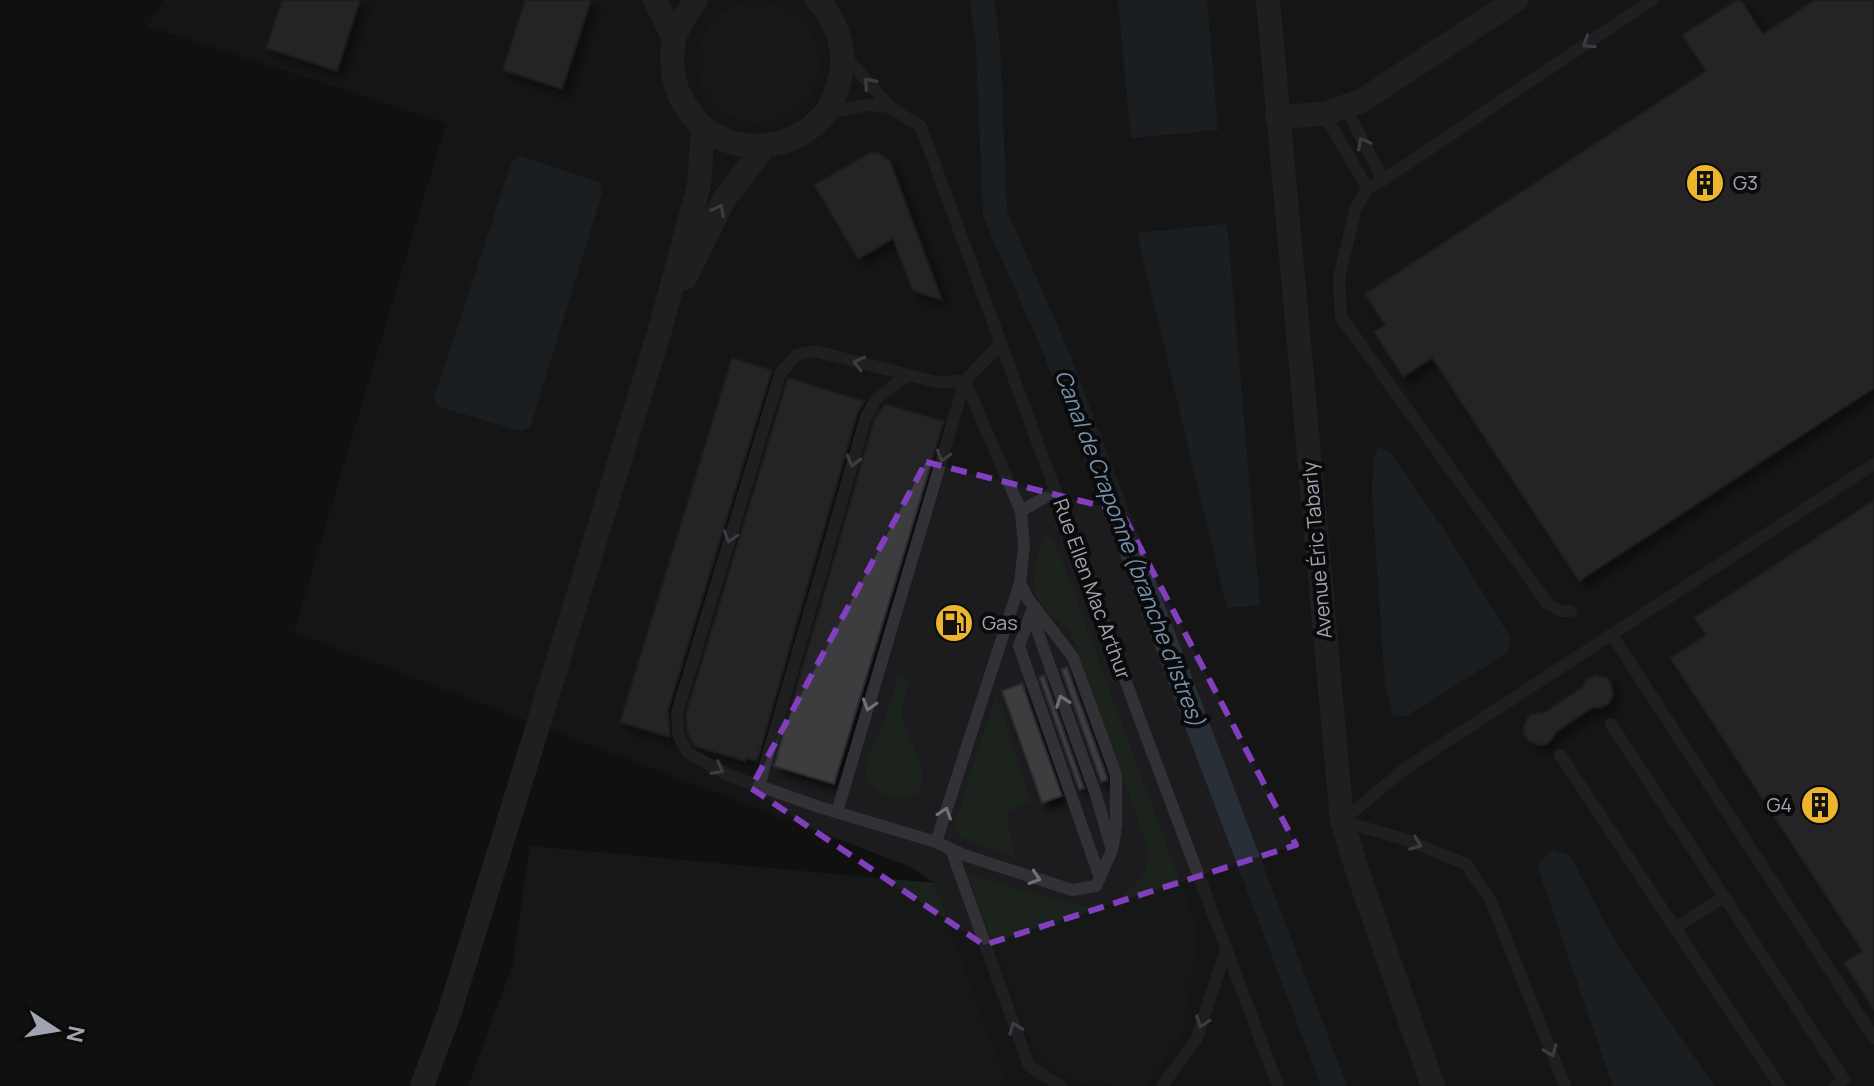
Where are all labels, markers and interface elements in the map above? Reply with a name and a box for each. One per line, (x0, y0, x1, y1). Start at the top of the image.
one-way arrow (1582, 34, 1596, 49)
one-way arrow (864, 78, 879, 92)
one-way arrow (1358, 137, 1373, 151)
building icon: G3 (1684, 162, 1726, 204)
place label: G3 (1733, 169, 1758, 196)
one-way arrow (709, 203, 724, 218)
one-way arrow (852, 355, 866, 372)
water label: Canal de Craponne (branche d'Istres) (1048, 365, 1212, 731)
one-way arrow (936, 449, 952, 462)
one-way arrow (846, 454, 862, 468)
street label: Avenue Éric Tabarly (1295, 460, 1338, 640)
street label: Rue Ellen Mac Arthur (1047, 495, 1138, 683)
one-way arrow (723, 530, 739, 544)
fuel station icon: Gas (933, 602, 975, 644)
place label: Gas (982, 609, 1018, 636)
one-way arrow (1055, 695, 1072, 709)
one-way arrow (862, 698, 878, 712)
one-way arrow (710, 759, 725, 774)
building icon: G4 (1799, 784, 1841, 826)
place label: G4 (1767, 791, 1792, 818)
one-way arrow (936, 806, 952, 820)
one-way arrow (1408, 834, 1422, 850)
one-way arrow (1028, 869, 1041, 885)
north arrow (16, 990, 96, 1070)
one-way arrow (1195, 1014, 1211, 1028)
one-way arrow (1008, 1022, 1024, 1036)
text: N (59, 1023, 92, 1045)
one-way arrow (1541, 1043, 1558, 1057)

